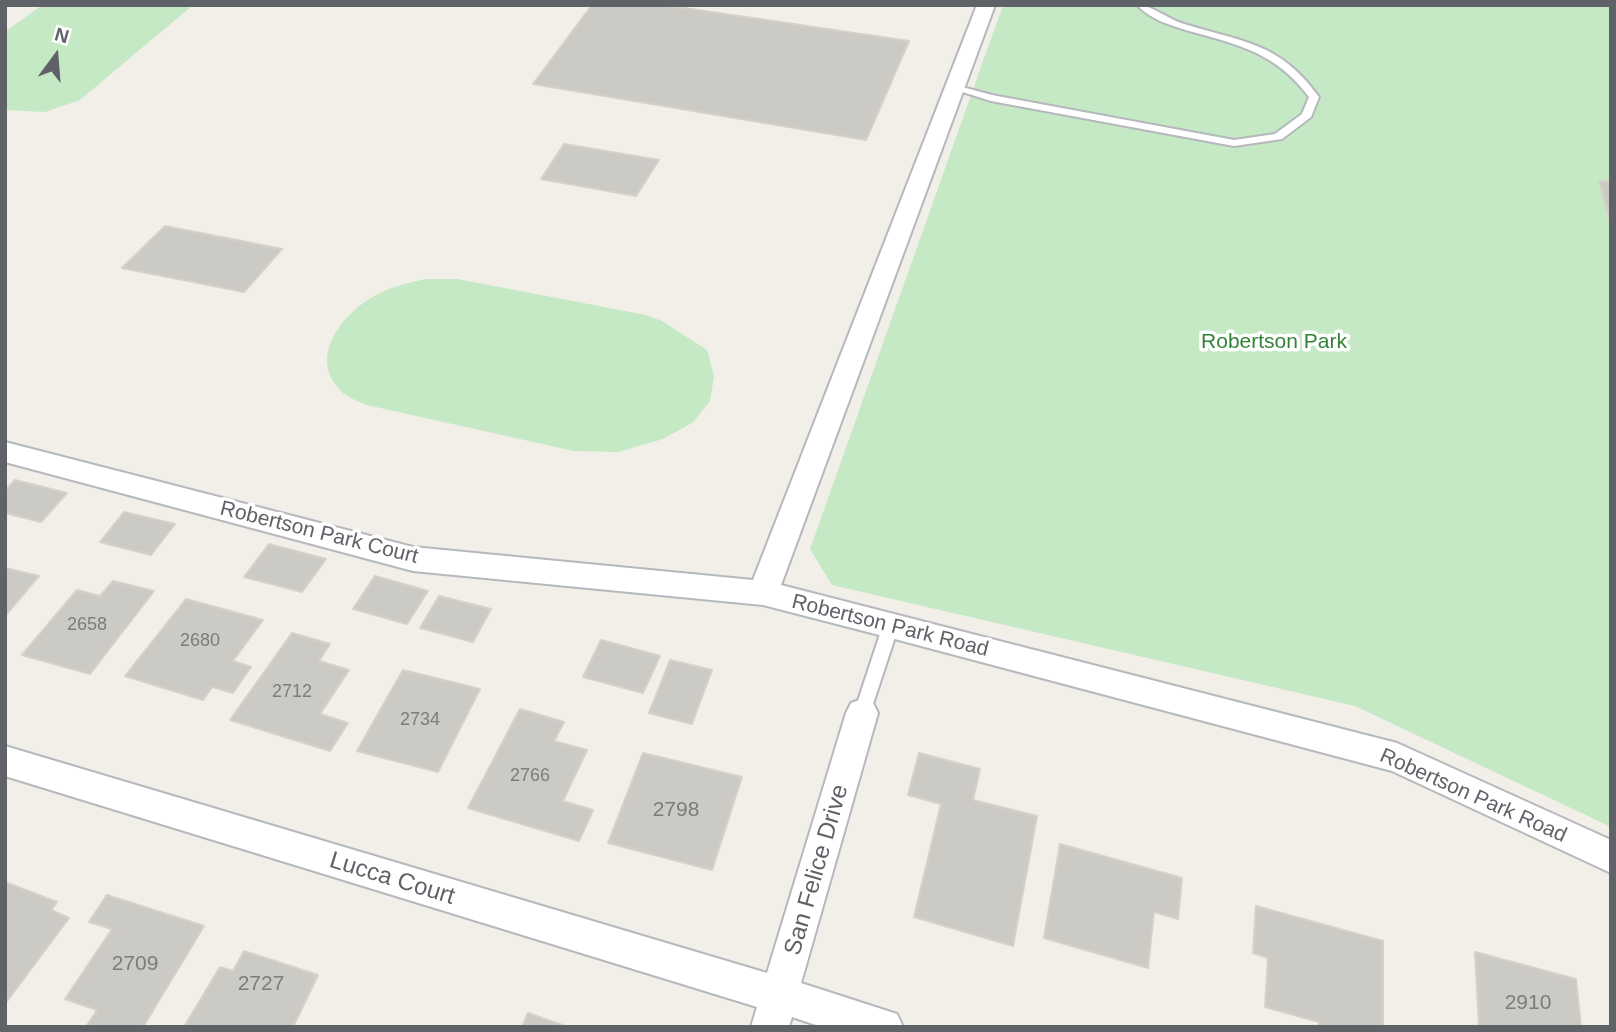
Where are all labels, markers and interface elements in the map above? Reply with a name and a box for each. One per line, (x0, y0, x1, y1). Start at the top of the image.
north arrow (21, 21, 91, 91)
text: N (52, 23, 71, 47)
park label: Robertson Park (1201, 329, 1347, 355)
street label: Robertson Park Court (217, 496, 421, 570)
street label: Robertson Park Road (789, 589, 991, 663)
house number: 2658 (67, 614, 107, 636)
house number: 2680 (180, 630, 220, 652)
house number: 2712 (272, 681, 312, 703)
house number: 2734 (400, 709, 440, 731)
street label: Robertson Park Road (1376, 743, 1570, 849)
house number: 2766 (510, 765, 550, 787)
street label: San Felice Drive (779, 781, 855, 959)
house number: 2798 (653, 797, 699, 823)
street label: Lucca Court (326, 846, 458, 912)
house number: 2709 (112, 951, 158, 977)
house number: 2727 (238, 971, 284, 997)
house number: 2910 (1505, 990, 1551, 1016)

